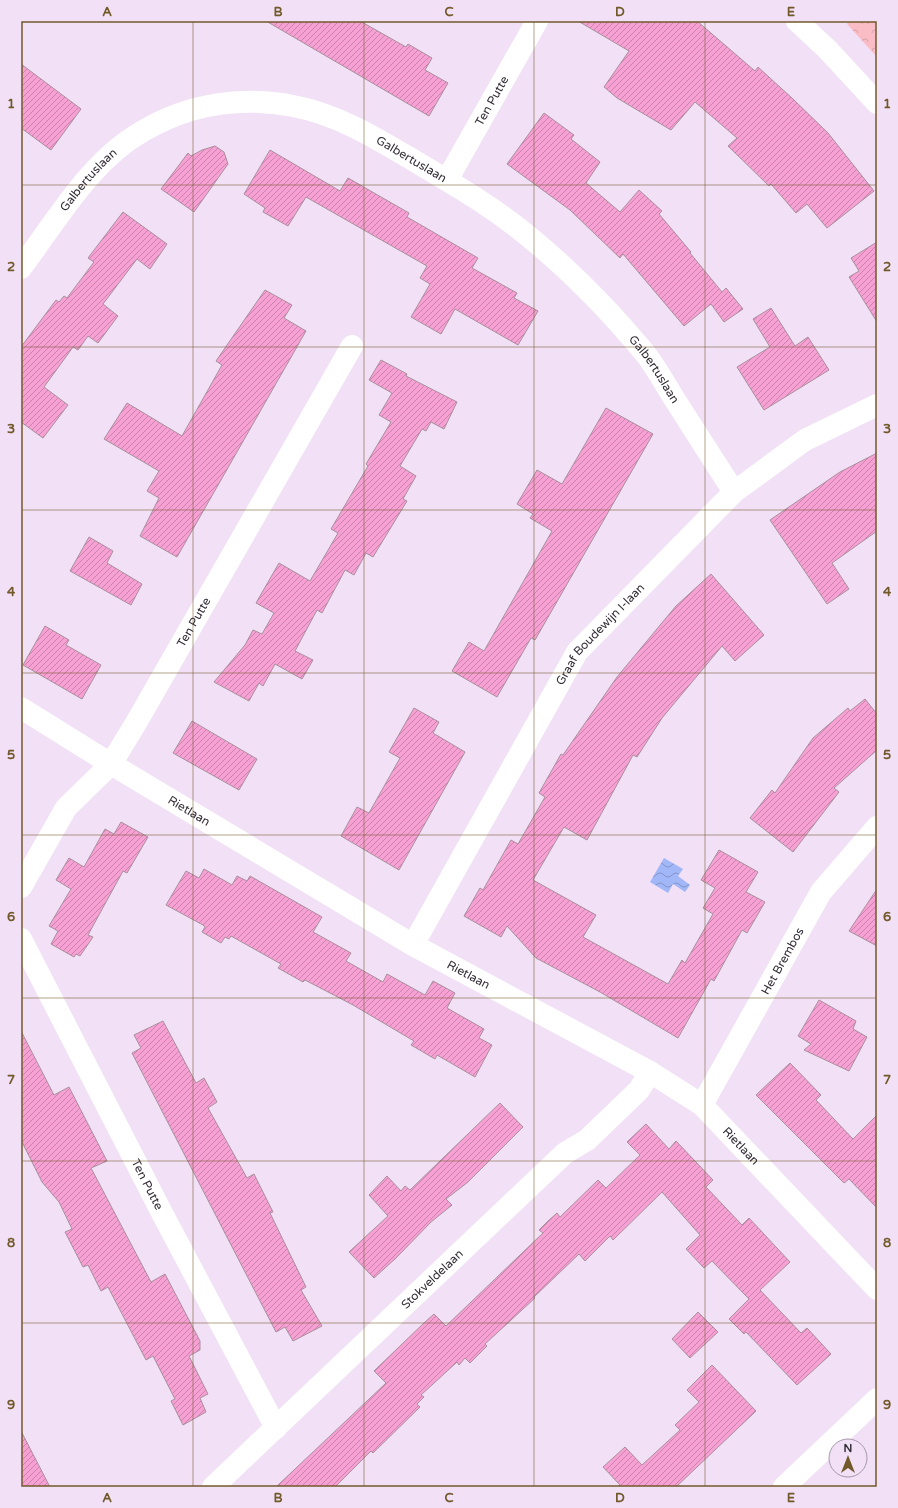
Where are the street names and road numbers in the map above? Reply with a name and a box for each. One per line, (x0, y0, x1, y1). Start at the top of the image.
street label: Ten Putte (472, 73, 512, 128)
street label: Galbertuslaan (374, 133, 449, 185)
street label: Galbertuslaan (57, 145, 120, 214)
street label: Galbertuslaan (626, 332, 682, 406)
street label: Graaf Boudewijn I-laan (553, 581, 647, 688)
street label: Ten Putte (174, 595, 214, 650)
street label: Rietlaan (165, 793, 213, 829)
street label: Het Brembos (758, 925, 807, 997)
street label: Rietlaan (445, 958, 492, 992)
street label: Rietlaan (720, 1124, 762, 1168)
street label: Ten Putte (128, 1157, 166, 1212)
street label: Stokveldelaan (398, 1247, 466, 1312)

